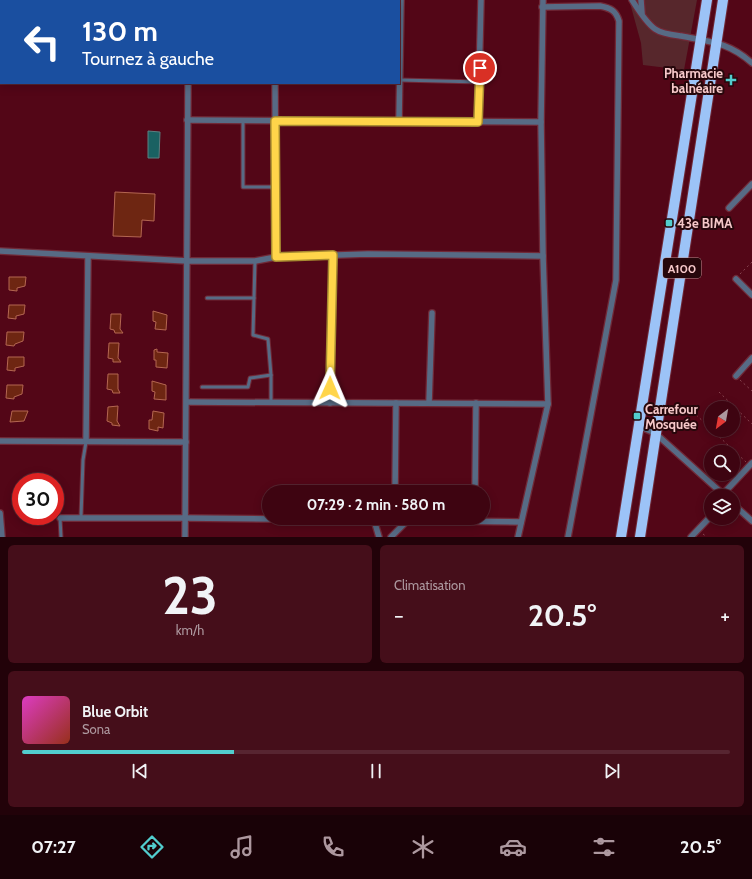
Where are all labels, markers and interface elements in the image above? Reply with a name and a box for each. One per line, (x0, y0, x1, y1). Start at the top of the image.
text: 130 m (82, 14, 158, 48)
icon: left (16, 16, 68, 68)
text: Tournez à gauche (82, 48, 214, 70)
pin (463, 51, 497, 85)
icon: arrive (469, 57, 491, 79)
place label: Pharmacie balnéaire (664, 65, 723, 96)
marker: Pharmacie balnéaire (726, 75, 736, 85)
place label: 43e BIMA (677, 215, 733, 231)
marker: 43e BIMA (664, 218, 674, 228)
road number: A100 (663, 258, 701, 278)
position arrow (309, 367, 351, 409)
place label: Carrefour Mosquée (645, 401, 698, 432)
north arrow (704, 401, 740, 437)
map controls (704, 401, 740, 525)
marker: Carrefour Mosquée (632, 411, 642, 421)
button: search (704, 445, 740, 481)
speed limit sign: 30 (12, 473, 64, 525)
button: layers (704, 489, 740, 525)
text: 07:29 · 2 min · 580 m (307, 496, 445, 514)
text: 23 (162, 564, 218, 627)
text: Climatisation (394, 577, 466, 593)
text: 20.5° (528, 597, 596, 634)
text: − (394, 602, 404, 629)
text: + (720, 602, 730, 629)
text: km/h (176, 622, 204, 638)
text: Blue Orbit (82, 703, 148, 721)
text: Sona (82, 721, 110, 737)
icon: previous (129, 760, 151, 782)
icon: pause (365, 760, 387, 782)
icon: next (601, 760, 623, 782)
icon: directions (138, 833, 166, 861)
icon: music (228, 833, 256, 861)
icon: phone (319, 833, 347, 861)
icon: climate (409, 833, 437, 861)
icon: car (499, 833, 527, 861)
icon: filters (590, 833, 618, 861)
text: 07:27 (31, 836, 76, 858)
text: 20.5° (680, 836, 721, 858)

